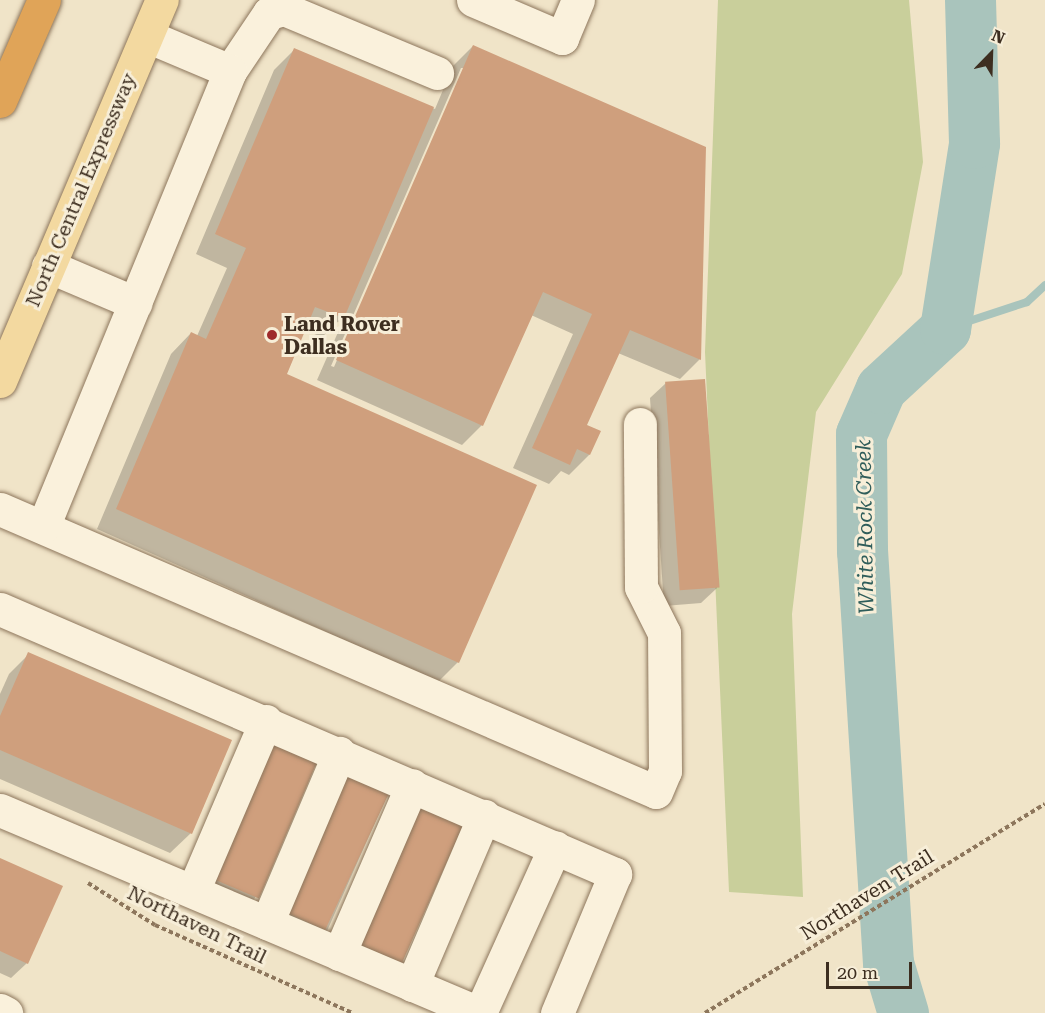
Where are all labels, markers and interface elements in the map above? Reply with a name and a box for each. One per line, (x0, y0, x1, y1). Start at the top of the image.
north arrow (961, 24, 1021, 84)
text: N (989, 26, 1008, 48)
street label: North Central Expressway (21, 70, 141, 310)
place label: Land Rover Dallas (284, 312, 400, 359)
marker: Land Rover Dallas (265, 328, 279, 342)
water label: White Rock Creek (851, 439, 879, 615)
street label: Northaven Trail (796, 845, 938, 945)
street label: Northaven Trail (123, 881, 271, 969)
scale bar (829, 950, 914, 988)
text: 20 m (837, 962, 878, 983)

